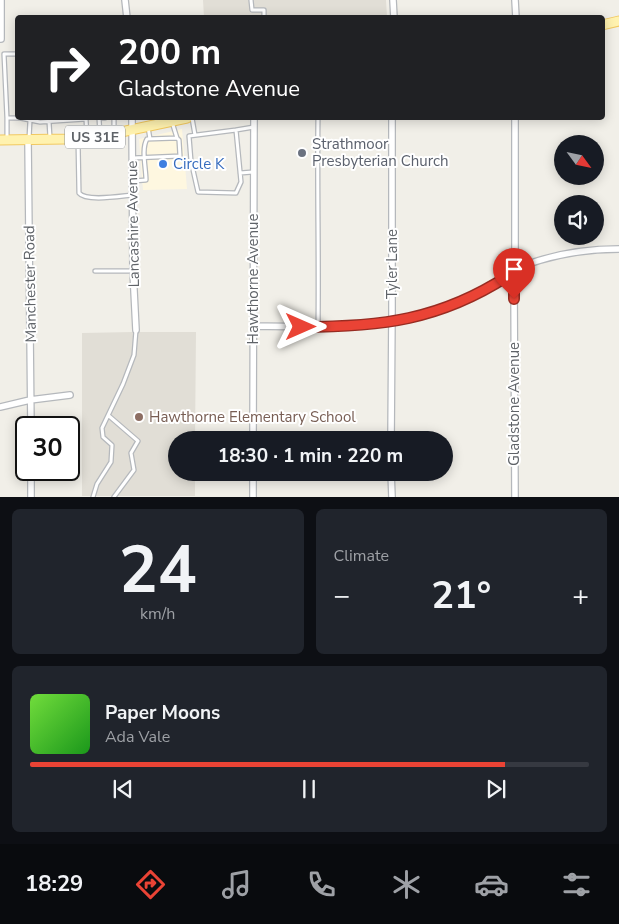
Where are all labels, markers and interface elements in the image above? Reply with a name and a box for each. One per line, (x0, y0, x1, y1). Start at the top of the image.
text: 200 m (118, 29, 221, 76)
icon: right (35, 35, 100, 100)
text: Gladstone Avenue (118, 74, 300, 104)
road number: US 31E (65, 125, 125, 148)
place label: Strathmoor Presbyterian Church (312, 134, 448, 171)
north arrow (554, 135, 604, 185)
map controls (554, 135, 604, 245)
marker: Strathmoor Presbyterian Church (296, 147, 308, 159)
place label: Circle K (173, 154, 225, 174)
marker: Circle K (157, 158, 169, 170)
street label: Lancashire Avenue (122, 160, 144, 288)
button: sound (554, 195, 604, 245)
street label: Hawthorne Avenue (243, 214, 263, 344)
street label: Manchester Road (19, 225, 41, 343)
street label: Tyler Lane (382, 229, 402, 299)
pin (493, 248, 535, 299)
icon: arrive (500, 255, 528, 283)
position arrow (274, 300, 326, 352)
street label: Gladstone Avenue (504, 342, 524, 466)
place label: Hawthorne Elementary School (149, 407, 356, 427)
marker: Hawthorne Elementary School (133, 411, 145, 423)
speed limit sign: 30 (15, 416, 80, 481)
text: 18:30 · 1 min · 220 m (218, 443, 403, 469)
text: 24 (119, 526, 197, 615)
text: Climate (334, 545, 389, 567)
text: 21° (431, 570, 491, 621)
text: − (334, 577, 350, 615)
text: + (572, 577, 589, 615)
text: km/h (140, 603, 175, 625)
text: Paper Moons (105, 700, 220, 726)
text: Ada Vale (105, 726, 170, 748)
icon: previous (109, 775, 137, 803)
icon: pause (295, 775, 323, 803)
icon: next (482, 775, 510, 803)
icon: directions (133, 867, 168, 902)
icon: music (219, 867, 254, 902)
icon: phone (304, 867, 339, 902)
icon: climate (389, 867, 424, 902)
icon: car (474, 867, 509, 902)
icon: filters (559, 867, 594, 902)
text: 18:29 (25, 869, 83, 899)

